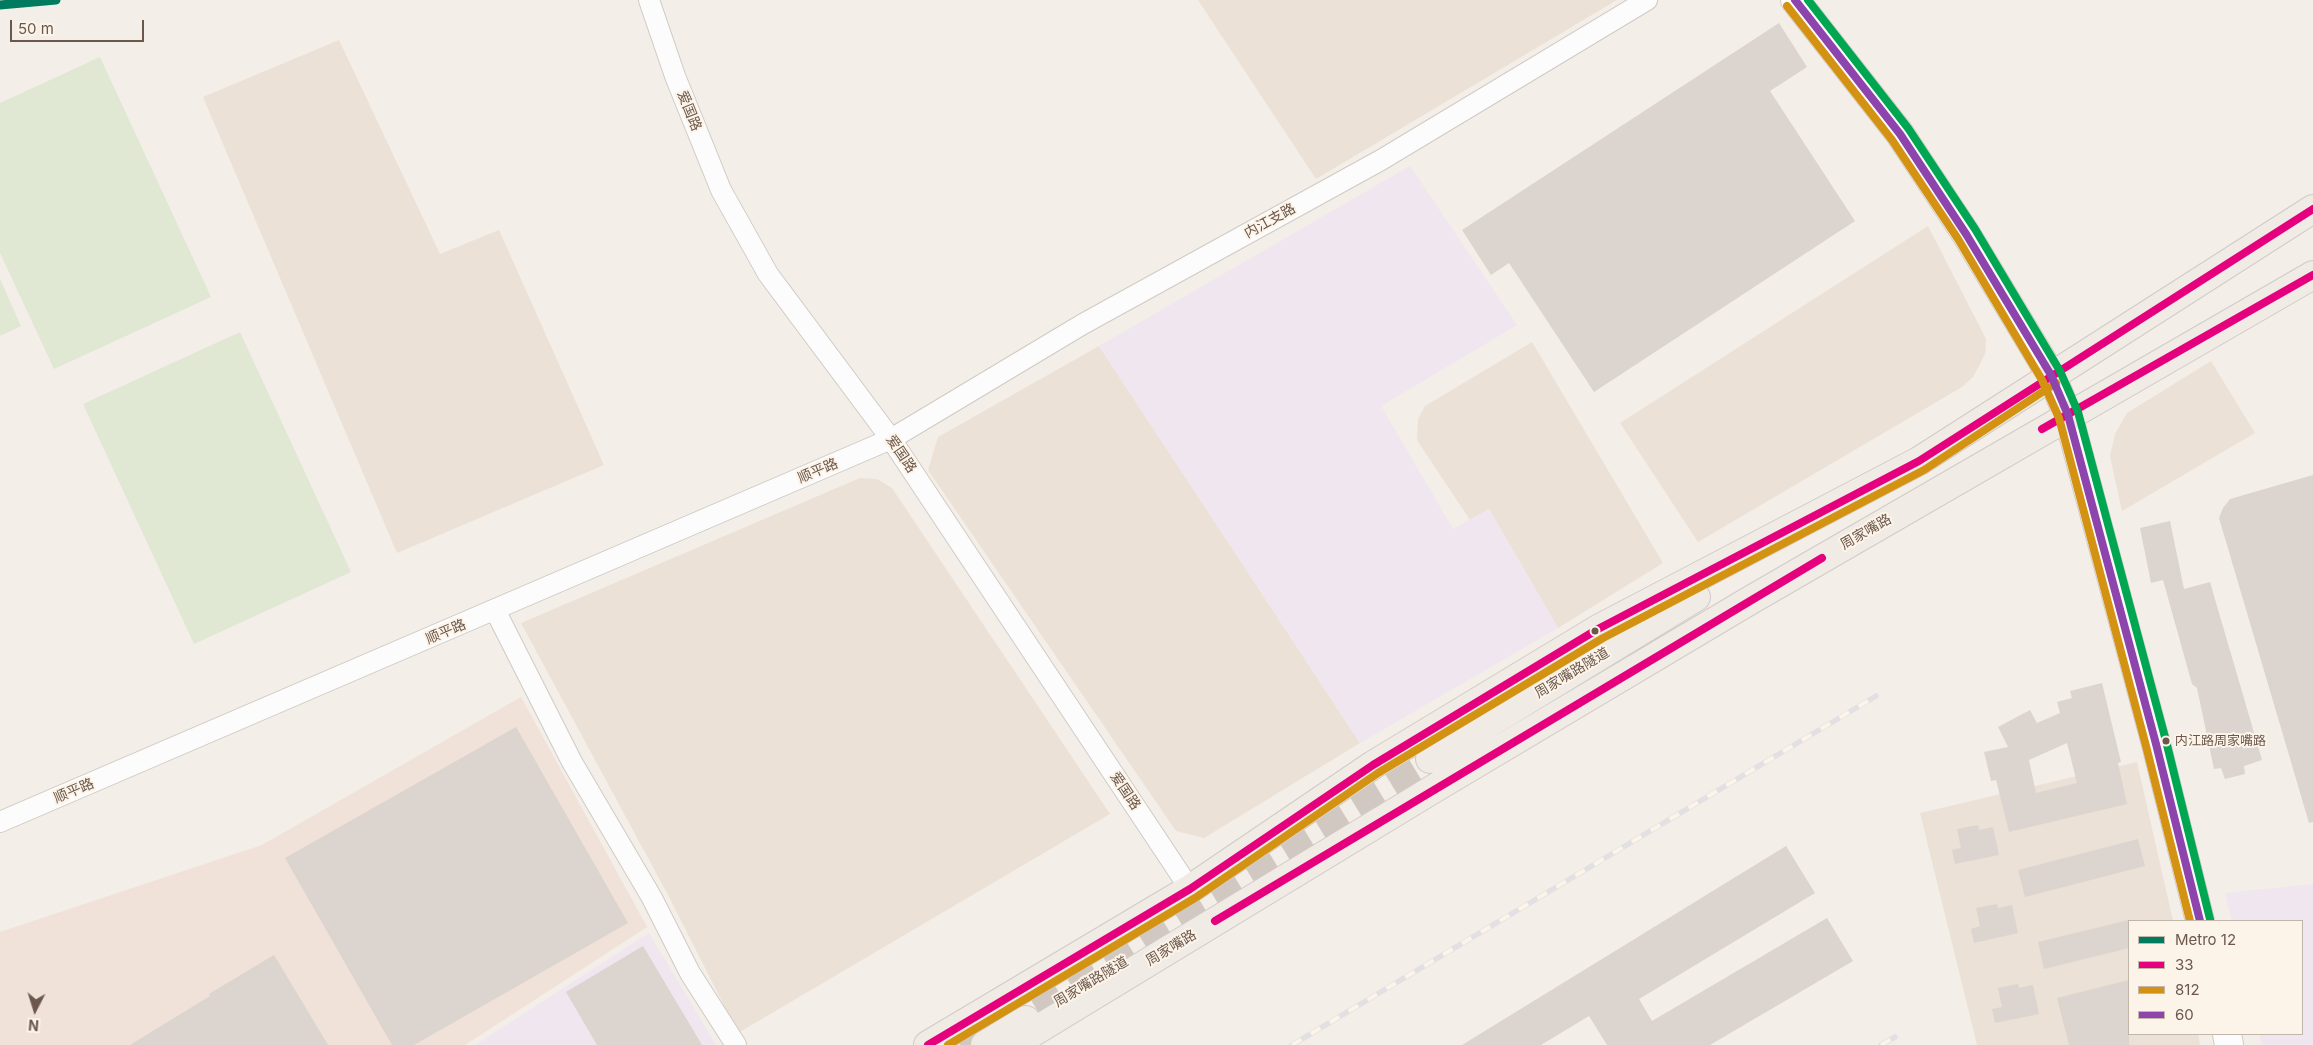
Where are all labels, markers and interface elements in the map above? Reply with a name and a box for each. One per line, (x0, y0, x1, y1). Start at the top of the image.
scale bar (12, 10, 146, 42)
text: 50 m (18, 19, 54, 38)
street label: 爱国路 (673, 88, 705, 134)
street label: 内江支路 (1241, 200, 1299, 242)
street label: 爱国路 (882, 432, 920, 476)
street label: 顺平路 (795, 455, 841, 487)
street label: 周家嘴路 (1838, 511, 1894, 553)
street label: 顺平路 (423, 616, 469, 648)
unlabelled marker (1590, 626, 1600, 636)
street label: 周家嘴路隧道 (1532, 644, 1612, 702)
place label: 内江路周家嘴路 (2175, 733, 2266, 749)
marker: 内江路周家嘴路 (2161, 736, 2171, 746)
street label: 爱国路 (1106, 769, 1144, 813)
street label: 顺平路 (51, 775, 97, 807)
legend (2128, 920, 2303, 1035)
street label: 周家嘴路 (1143, 926, 1199, 970)
text: Metro 12 (2175, 930, 2236, 949)
street label: 周家嘴路隧道 (1051, 953, 1131, 1011)
text: 33 (2175, 955, 2194, 974)
text: 812 (2175, 980, 2200, 999)
north arrow (10, 985, 60, 1035)
text: 60 (2175, 1005, 2194, 1024)
text: N (28, 1017, 40, 1034)

